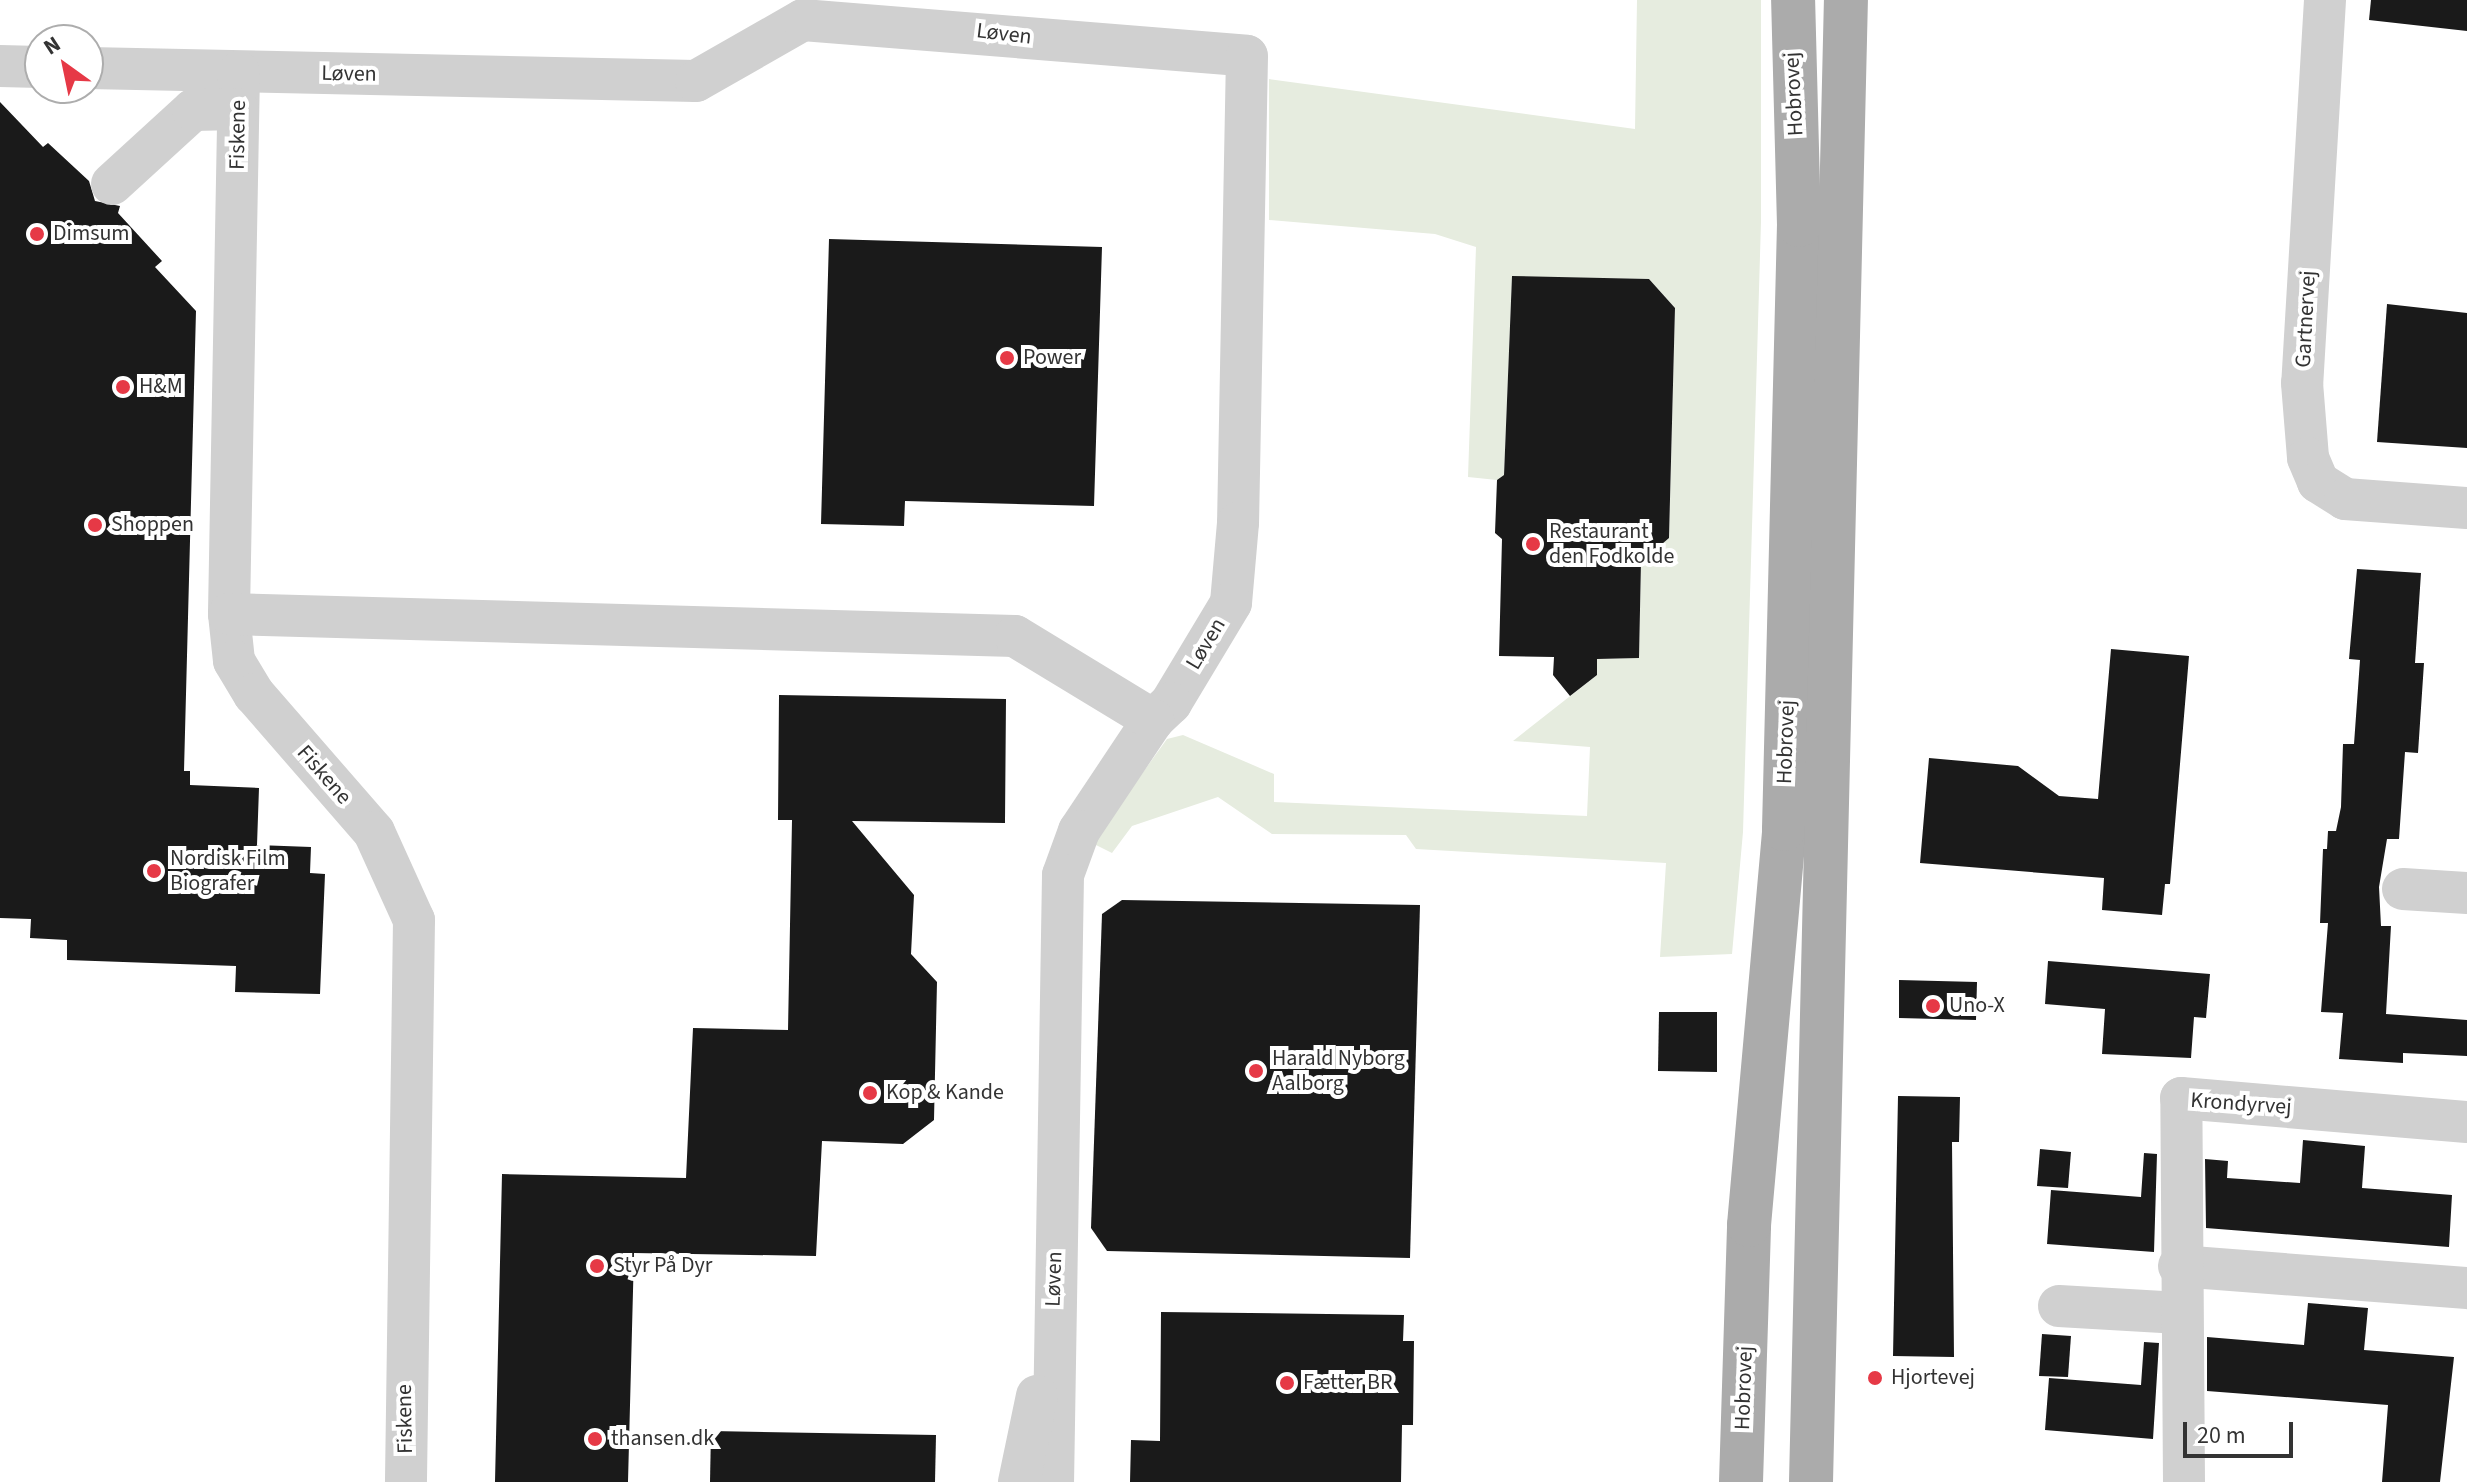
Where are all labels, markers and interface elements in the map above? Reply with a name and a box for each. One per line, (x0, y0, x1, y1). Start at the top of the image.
street label: Løven (975, 18, 1033, 50)
north arrow (24, 24, 104, 104)
text: N (37, 28, 67, 63)
street label: Hobrovej (1779, 51, 1809, 137)
street label: Løven (321, 60, 377, 88)
street label: Fiskene (224, 100, 252, 170)
place label: Dimsum (53, 221, 130, 247)
marker: Dimsum (28, 225, 46, 243)
street label: Gartnervej (2290, 270, 2322, 368)
place label: Power (1023, 345, 1081, 371)
marker: Power (998, 349, 1016, 367)
place label: H&M (139, 374, 183, 400)
marker: H&M (114, 378, 132, 396)
place label: Shoppen (111, 512, 194, 538)
marker: Shoppen (86, 516, 104, 534)
place label: Restaurant den Fodkolde (1549, 518, 1674, 570)
marker: Restaurant den Fodkolde (1524, 535, 1542, 553)
street label: Løven (1180, 613, 1232, 675)
street label: Hobrovej (1771, 699, 1801, 785)
street label: Fiskene (291, 740, 357, 810)
place label: Nordisk Film Biografer (170, 845, 286, 896)
marker: Nordisk Film Biografer (145, 862, 163, 880)
place label: Uno-X (1949, 993, 2005, 1019)
marker: Uno-X (1924, 997, 1942, 1015)
place label: Harald Nyborg Aalborg (1272, 1045, 1405, 1096)
marker: Harald Nyborg Aalborg (1247, 1062, 1265, 1080)
place label: Kop & Kande (886, 1080, 1004, 1106)
marker: Kop & Kande (861, 1084, 879, 1102)
street label: Krondyrvej (2190, 1087, 2292, 1121)
street label: Løven (1040, 1251, 1068, 1307)
place label: Styr På Dyr (613, 1253, 712, 1279)
marker: Styr På Dyr (588, 1257, 606, 1275)
street label: Hobrovej (1729, 1345, 1759, 1431)
place label: Hjortevej (1891, 1365, 1975, 1391)
marker: Hjortevej (1866, 1369, 1884, 1387)
place label: Fætter BR (1303, 1370, 1393, 1396)
marker: Fætter BR (1278, 1374, 1296, 1392)
street label: Fiskene (391, 1384, 419, 1454)
scale bar (2187, 1406, 2297, 1456)
text: 20 m (2197, 1418, 2246, 1453)
place label: thansen.dk (611, 1426, 714, 1452)
marker: thansen.dk (586, 1430, 604, 1448)

